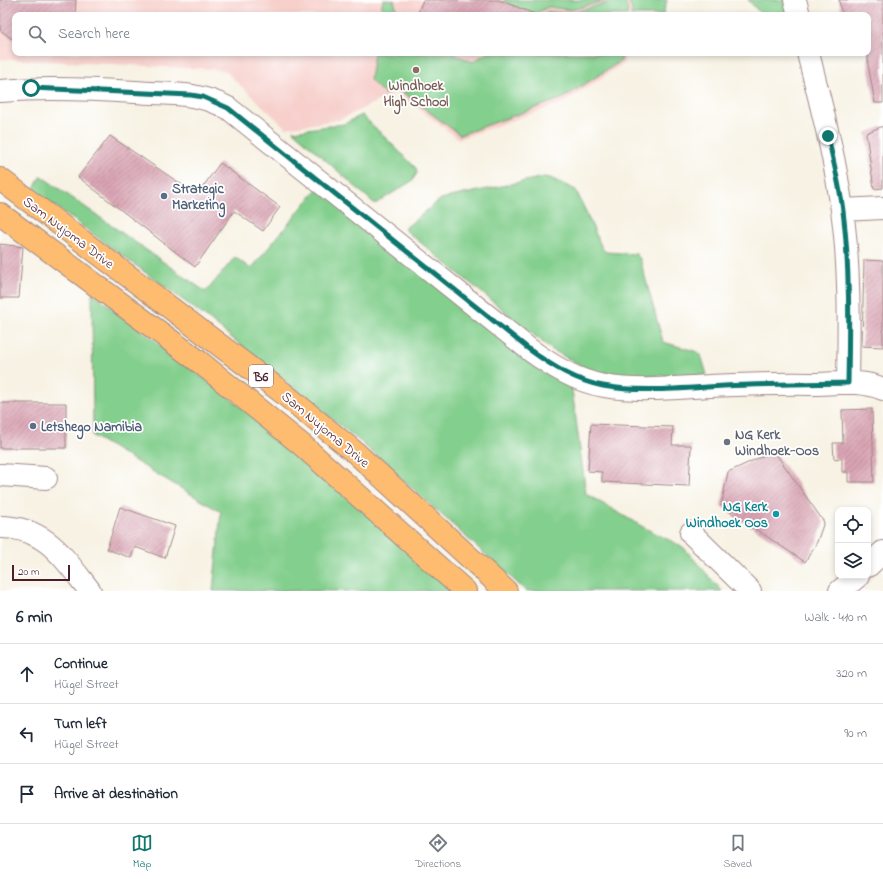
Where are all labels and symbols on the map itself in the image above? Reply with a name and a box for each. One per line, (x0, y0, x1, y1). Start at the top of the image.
marker: Windhoek High School (411, 65, 421, 75)
place label: Windhoek High School (384, 76, 449, 115)
route start (22, 79, 40, 97)
route end (819, 127, 837, 145)
place label: Strategic Marketing (172, 179, 226, 218)
marker: Strategic Marketing (159, 191, 169, 201)
street label: Sam Nujoma Drive (18, 192, 119, 275)
road number: B6 (249, 365, 273, 387)
street label: Sam Nujoma Drive (276, 387, 374, 474)
place label: Letshego Namibia (41, 417, 143, 440)
marker: Letshego Namibia (28, 421, 38, 431)
place label: NG Kerk Windhoek-Oos (735, 425, 819, 462)
marker: NG Kerk Windhoek-Oos (722, 437, 732, 447)
place label: NG Kerk Windhoek Oos (686, 497, 769, 534)
marker: NG Kerk Windhoek Oos (771, 509, 781, 519)
scale bar (12, 563, 70, 582)

